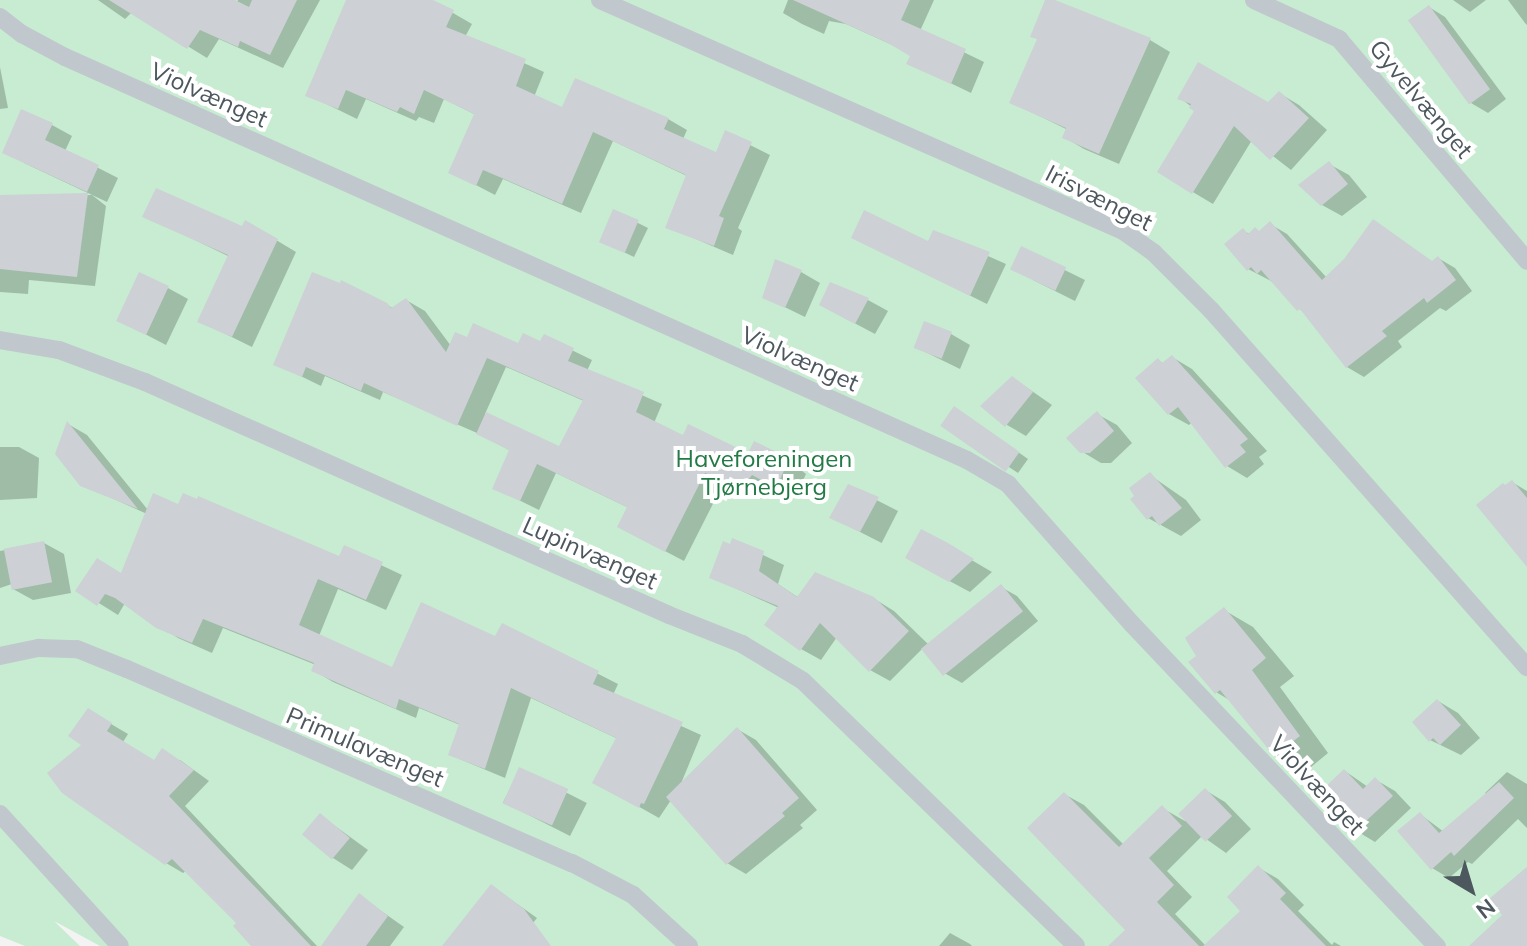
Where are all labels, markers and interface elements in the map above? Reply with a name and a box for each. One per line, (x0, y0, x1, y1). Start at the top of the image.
street label: Gyvelvænget (1363, 34, 1479, 164)
street label: Violvænget (146, 56, 272, 134)
street label: Irisvænget (1041, 159, 1157, 237)
street label: Violvænget (737, 320, 863, 398)
park label: Haveforeningen Tjørnebjerg (676, 445, 852, 501)
street label: Lupinvænget (518, 510, 662, 596)
street label: Primulavænget (282, 701, 448, 793)
street label: Violvænget (1264, 729, 1370, 841)
north arrow (1431, 850, 1511, 930)
text: N (1471, 893, 1501, 925)

